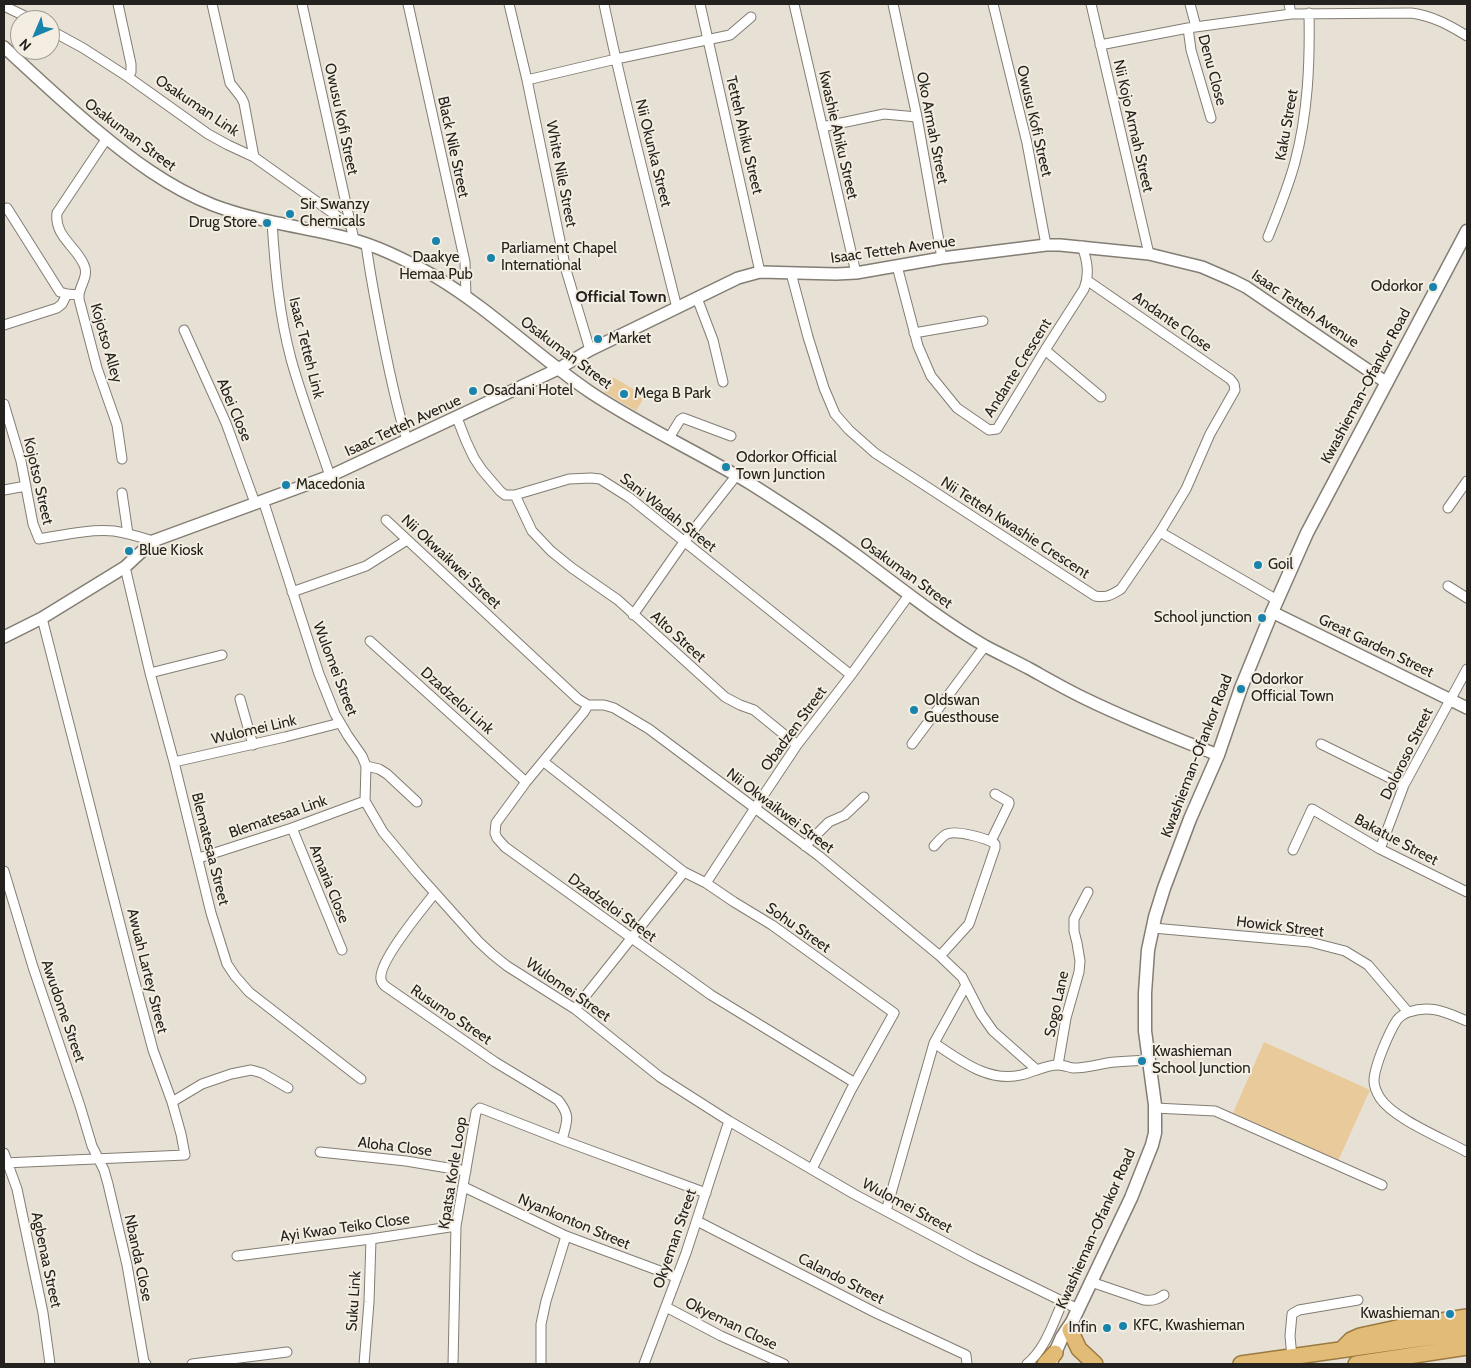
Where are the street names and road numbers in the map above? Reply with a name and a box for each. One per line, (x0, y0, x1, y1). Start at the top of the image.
street label: Denu Close (1194, 32, 1230, 108)
street label: Nii Kojo Armah Street (1109, 58, 1157, 194)
street label: Owusu Kofi Street (320, 61, 362, 177)
street label: Owusu Kofi Street (1012, 63, 1056, 179)
street label: Kwashie Ahiku Street (814, 69, 862, 201)
street label: Oko Armah Street (912, 70, 952, 186)
street label: Osakuman Link (152, 71, 242, 141)
street label: Tetteh Ahiku Street (722, 74, 766, 196)
street label: Kaku Street (1272, 88, 1302, 162)
street label: Osakuman Street (81, 95, 179, 175)
street label: Black Nile Street (433, 95, 473, 199)
street label: Nii Okunka Street (631, 97, 675, 209)
street label: White Nile Street (542, 119, 580, 229)
street label: Isaac Tetteh Avenue (829, 232, 957, 268)
street label: Isaac Tetteh Avenue (1248, 266, 1362, 352)
street label: Andante Close (1129, 288, 1215, 356)
street label: Isaac Tetteh Link (285, 295, 327, 401)
street label: Kojotso Alley (86, 301, 126, 385)
street label: Kwashieman-Ofankor Road (1317, 305, 1415, 467)
street label: Osakuman Street (517, 313, 615, 393)
street label: Andante Crescent (980, 315, 1056, 421)
street label: Abei Close (213, 376, 255, 444)
street label: Isaac Tetteh Avenue (342, 391, 464, 461)
street label: Kojotso Street (19, 436, 57, 526)
street label: Sani Wadah Street (616, 470, 720, 556)
street label: Nii Tetteh Kwashie Crescent (937, 473, 1093, 583)
street label: Nii Okwaikwei Street (397, 511, 505, 613)
street label: Osakuman Street (856, 533, 956, 613)
street label: Alto Street (647, 608, 709, 666)
street label: Great Garden Street (1316, 610, 1436, 682)
street label: Wulomei Street (309, 619, 361, 719)
street label: Dzadzeloi Link (417, 664, 497, 738)
street label: Kwashieman-Ofankor Road (1158, 672, 1236, 840)
street label: Obadzen Street (757, 683, 831, 775)
street label: Doloroso Street (1377, 705, 1437, 803)
street label: Wulomei Link (210, 711, 298, 749)
street label: Nii Okwaikwei Street (723, 765, 837, 857)
street label: Blematesaa Street (187, 791, 233, 907)
street label: Blematesaa Link (227, 792, 329, 842)
street label: Bakatue Street (1351, 810, 1441, 870)
street label: Amaria Close (305, 842, 353, 926)
street label: Dzadzeloi Street (564, 870, 660, 946)
street label: Sohu Street (762, 899, 834, 957)
street label: Awuah Lartey Street (123, 907, 171, 1035)
street label: Howick Street (1235, 913, 1325, 941)
street label: Wulomei Street (522, 954, 614, 1026)
street label: Awudome Street (37, 958, 89, 1064)
street label: Sogo Lane (1041, 969, 1073, 1039)
street label: Rusumo Street (407, 981, 495, 1049)
street label: Kpatsa Korle Loop (435, 1116, 471, 1230)
street label: Aloha Close (357, 1134, 433, 1160)
street label: Kwashieman-Ofankor Road (1053, 1146, 1139, 1312)
street label: Wulomei Street (859, 1175, 955, 1237)
street label: Okyeman Street (650, 1187, 700, 1291)
street label: Nyankonton Street (515, 1190, 633, 1254)
street label: Ayi Kwao Teiko Close (279, 1210, 411, 1246)
street label: Agbenaa Street (27, 1211, 65, 1309)
street label: Nbanda Close (120, 1213, 156, 1303)
street label: Calando Street (795, 1250, 887, 1308)
street label: Suku Link (343, 1270, 365, 1332)
street label: Okyeman Close (682, 1294, 780, 1354)

